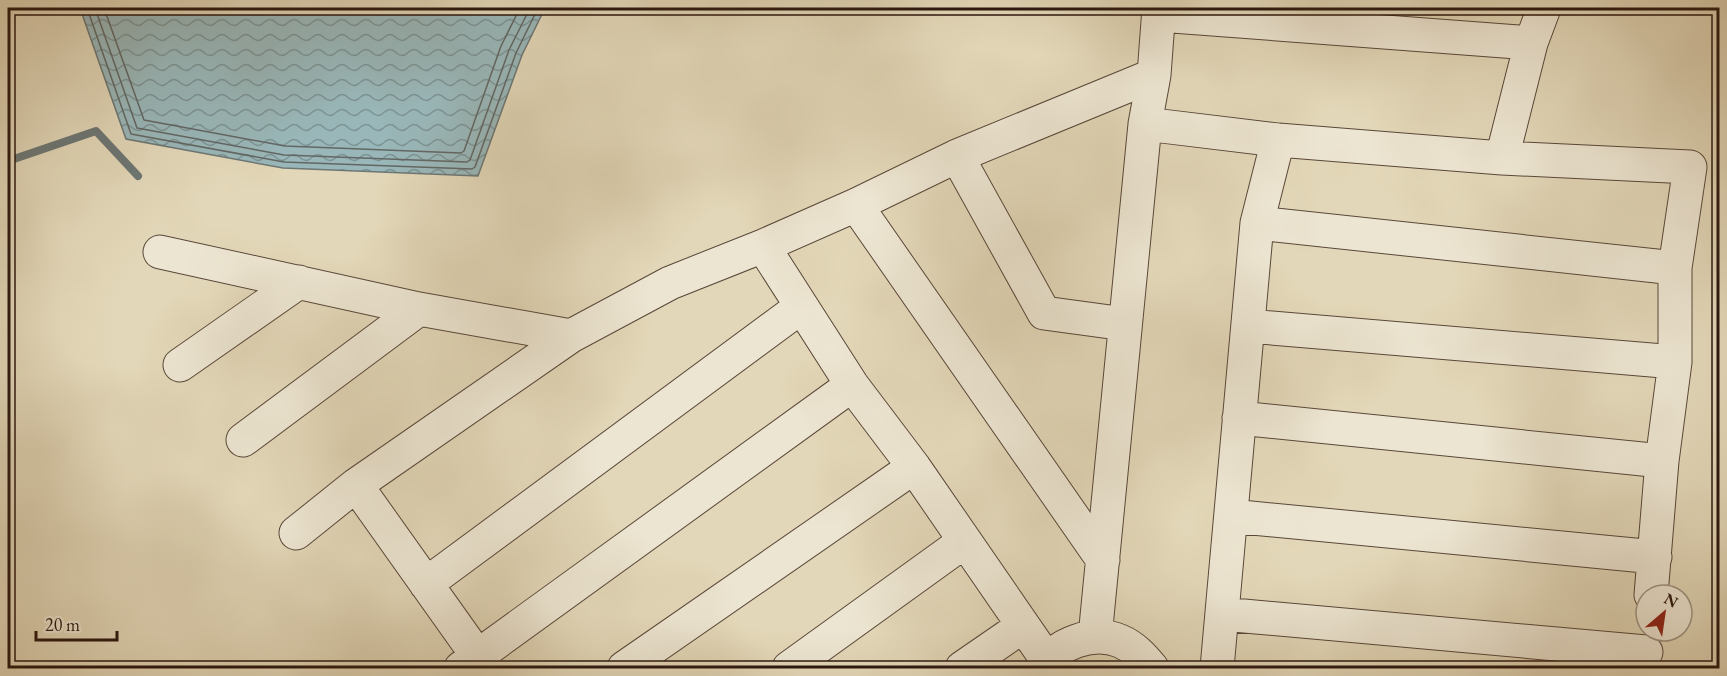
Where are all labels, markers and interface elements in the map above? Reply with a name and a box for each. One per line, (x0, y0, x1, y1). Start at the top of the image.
north arrow (1634, 583, 1694, 643)
text: N (1660, 588, 1682, 613)
scale bar (36, 604, 117, 642)
text: 20 m (45, 613, 80, 636)

